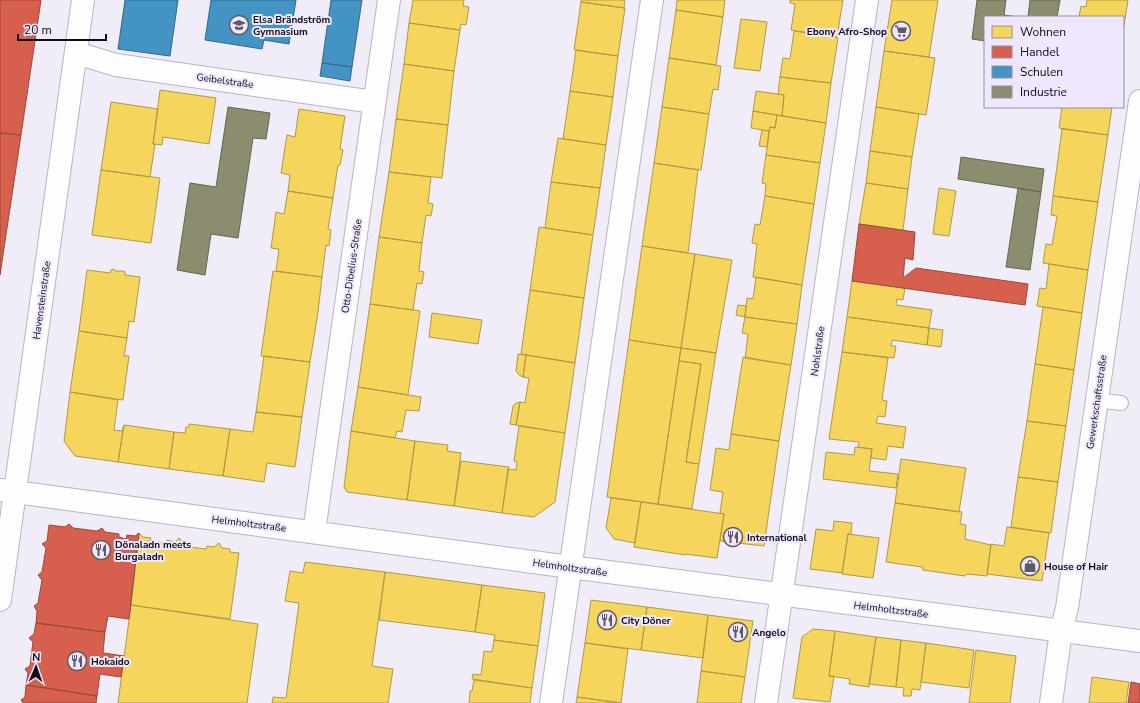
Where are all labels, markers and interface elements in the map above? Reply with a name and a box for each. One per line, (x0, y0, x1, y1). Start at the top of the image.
place label: Elsa Brändström Gymnasium (253, 13, 330, 39)
school or university icon: Elsa Brändström Gymnasium (228, 14, 250, 36)
scale bar (18, 16, 106, 42)
legend (984, 16, 1124, 108)
supermarket icon: Ebony Afro-Shop (890, 20, 912, 42)
text: 20 m (24, 22, 52, 38)
text: Wohnen (1020, 24, 1066, 40)
place label: Ebony Afro-Shop (807, 25, 887, 39)
text: Handel (1020, 44, 1060, 60)
text: Schulen (1020, 64, 1063, 80)
street label: Geibelstraße (195, 70, 254, 92)
text: Industrie (1020, 84, 1067, 100)
street label: Otto-Dibelius-Straße (338, 218, 366, 314)
street label: Havensteinstraße (30, 260, 54, 340)
street label: Nohlstraße (808, 325, 828, 377)
street label: Gewerkschaftsstraße (1083, 354, 1111, 450)
street label: Helmholtzstraße (211, 512, 287, 536)
restaurant icon: International (722, 526, 744, 548)
place label: International (747, 531, 808, 545)
place label: Dönaladn meets Burgaladn (115, 538, 191, 564)
restaurant icon: Dönaladn meets Burgaladn (90, 539, 112, 561)
shop icon: House of Hair (1019, 555, 1041, 577)
street label: Helmholtzstraße (532, 556, 608, 580)
place label: House of Hair (1044, 560, 1108, 574)
street label: Helmholtzstraße (853, 598, 929, 622)
restaurant icon: City Döner (596, 609, 618, 631)
place label: City Döner (621, 614, 671, 628)
restaurant icon: Angelo (727, 621, 749, 643)
place label: Angelo (752, 626, 786, 640)
north arrow (16, 647, 56, 687)
text: N (32, 650, 41, 665)
restaurant icon: Hokaido (66, 650, 88, 672)
place label: Hokaido (91, 655, 130, 669)

